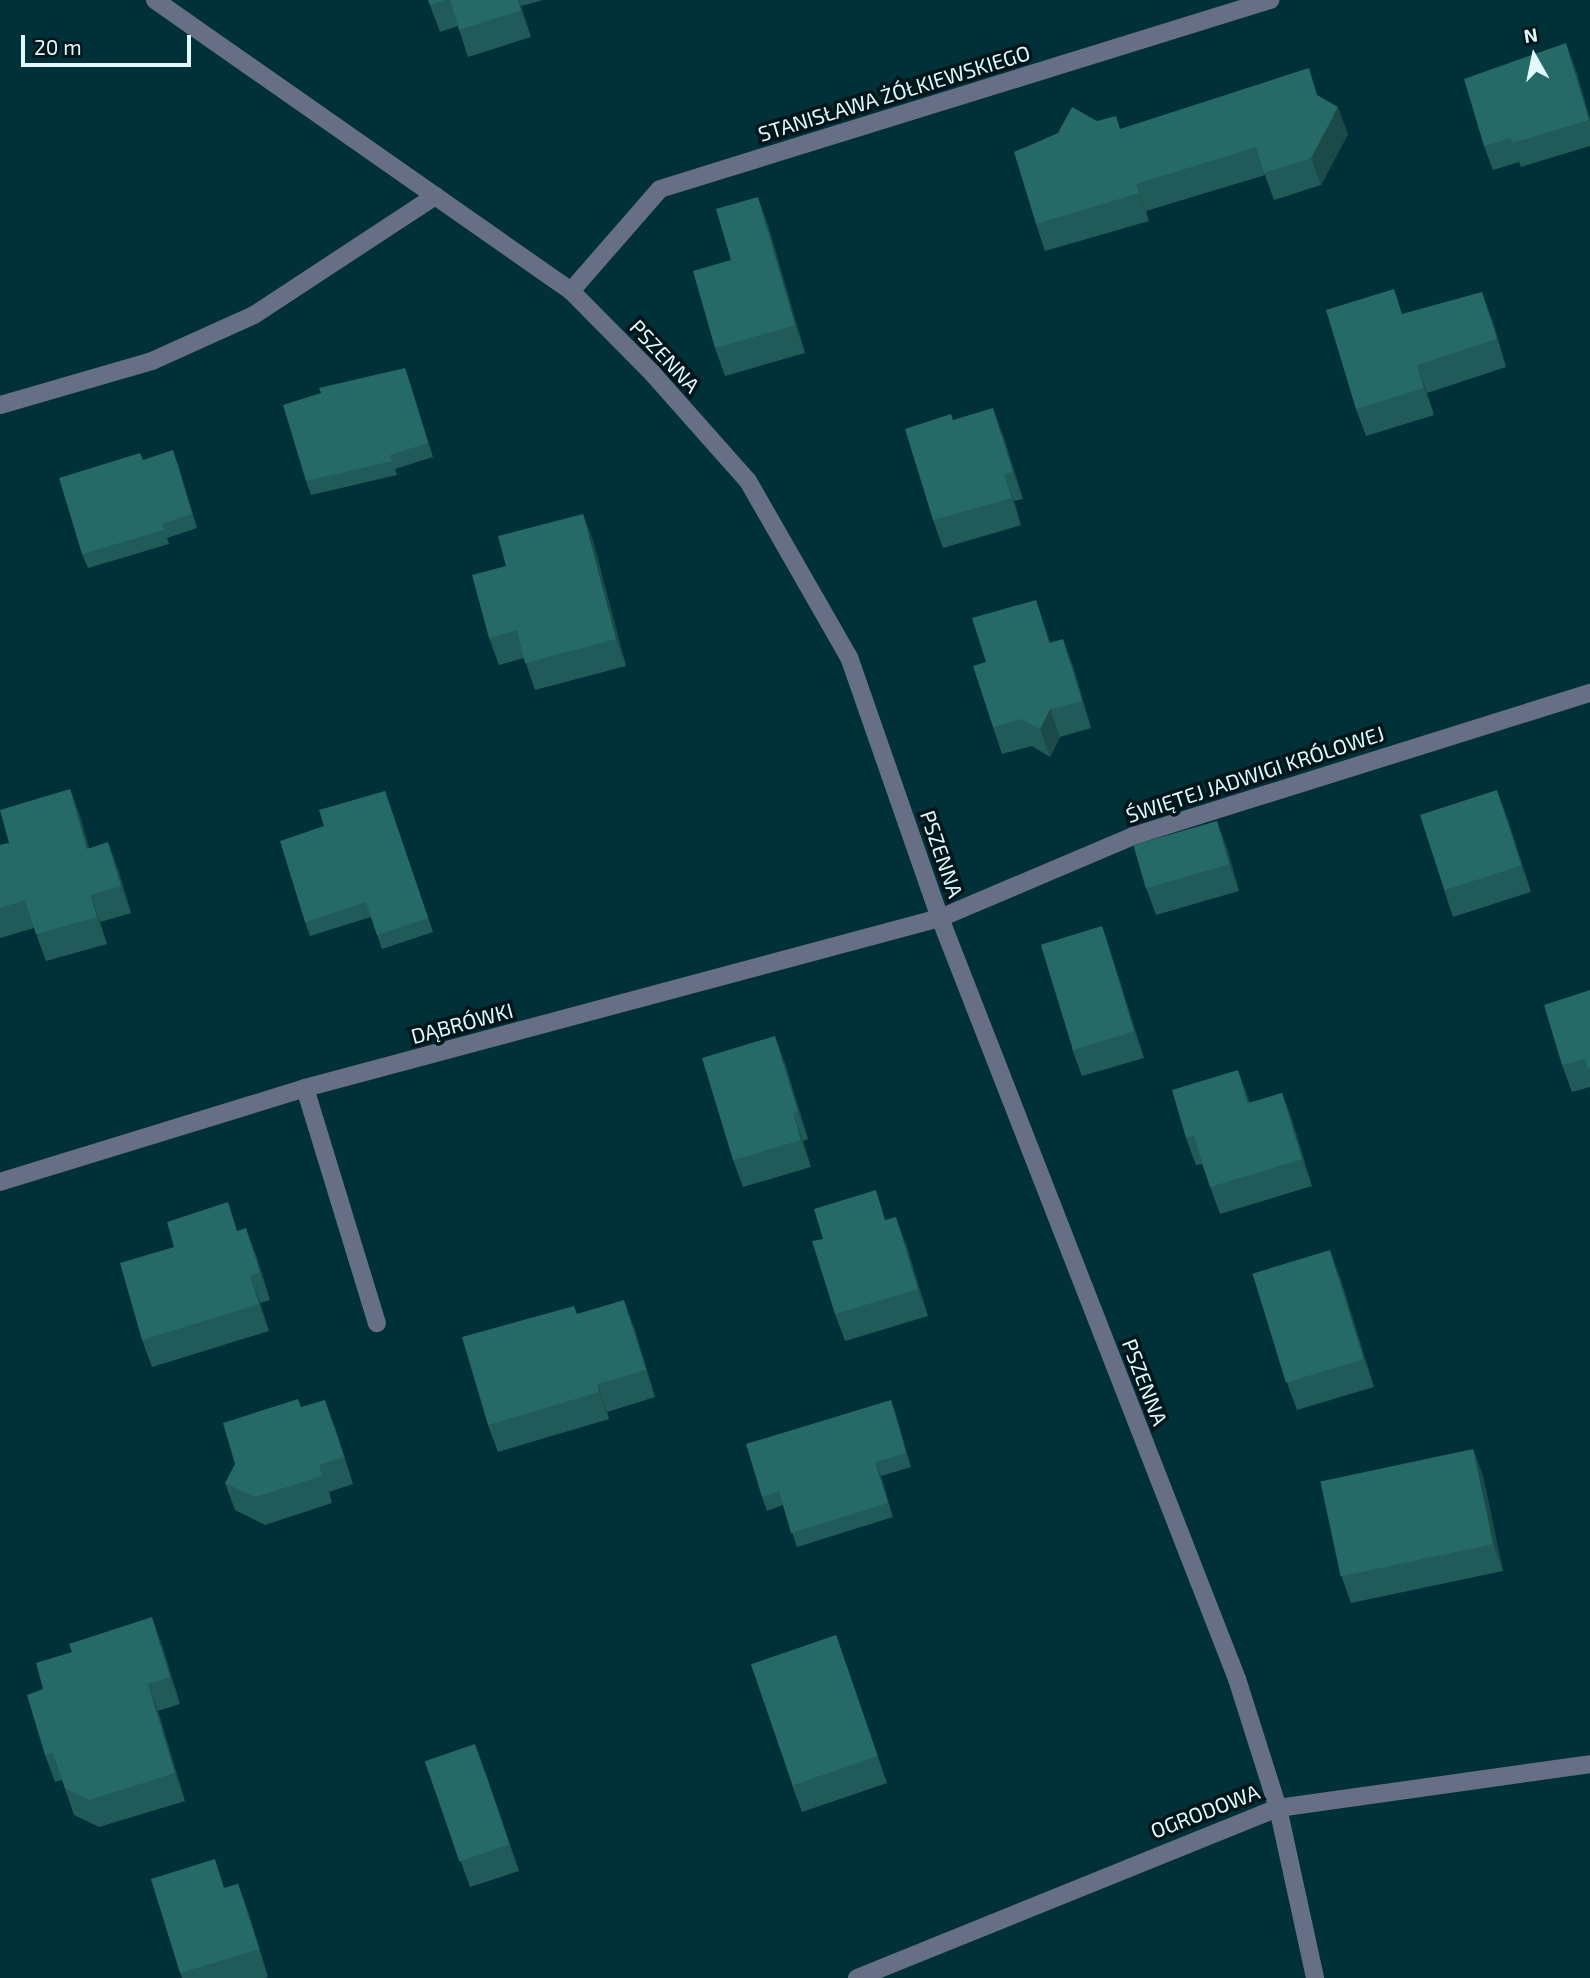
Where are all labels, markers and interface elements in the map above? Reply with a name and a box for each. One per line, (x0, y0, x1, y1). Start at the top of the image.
scale bar (24, 21, 194, 65)
north arrow (1499, 21, 1569, 91)
text: N (1522, 22, 1539, 47)
text: 20 m (34, 34, 82, 59)
street label: STANISŁAWA ŻÓŁKIEWSKIEGO (755, 40, 1033, 146)
street label: PSZENNA (625, 314, 705, 398)
street label: ŚWIĘTEJ JADWIGI KRÓLOWEJ (1123, 720, 1387, 828)
street label: PSZENNA (915, 807, 969, 901)
street label: DĄBRÓWKI (408, 997, 516, 1049)
street label: PSZENNA (1117, 1335, 1173, 1429)
street label: OGRODOWA (1147, 1779, 1263, 1843)

